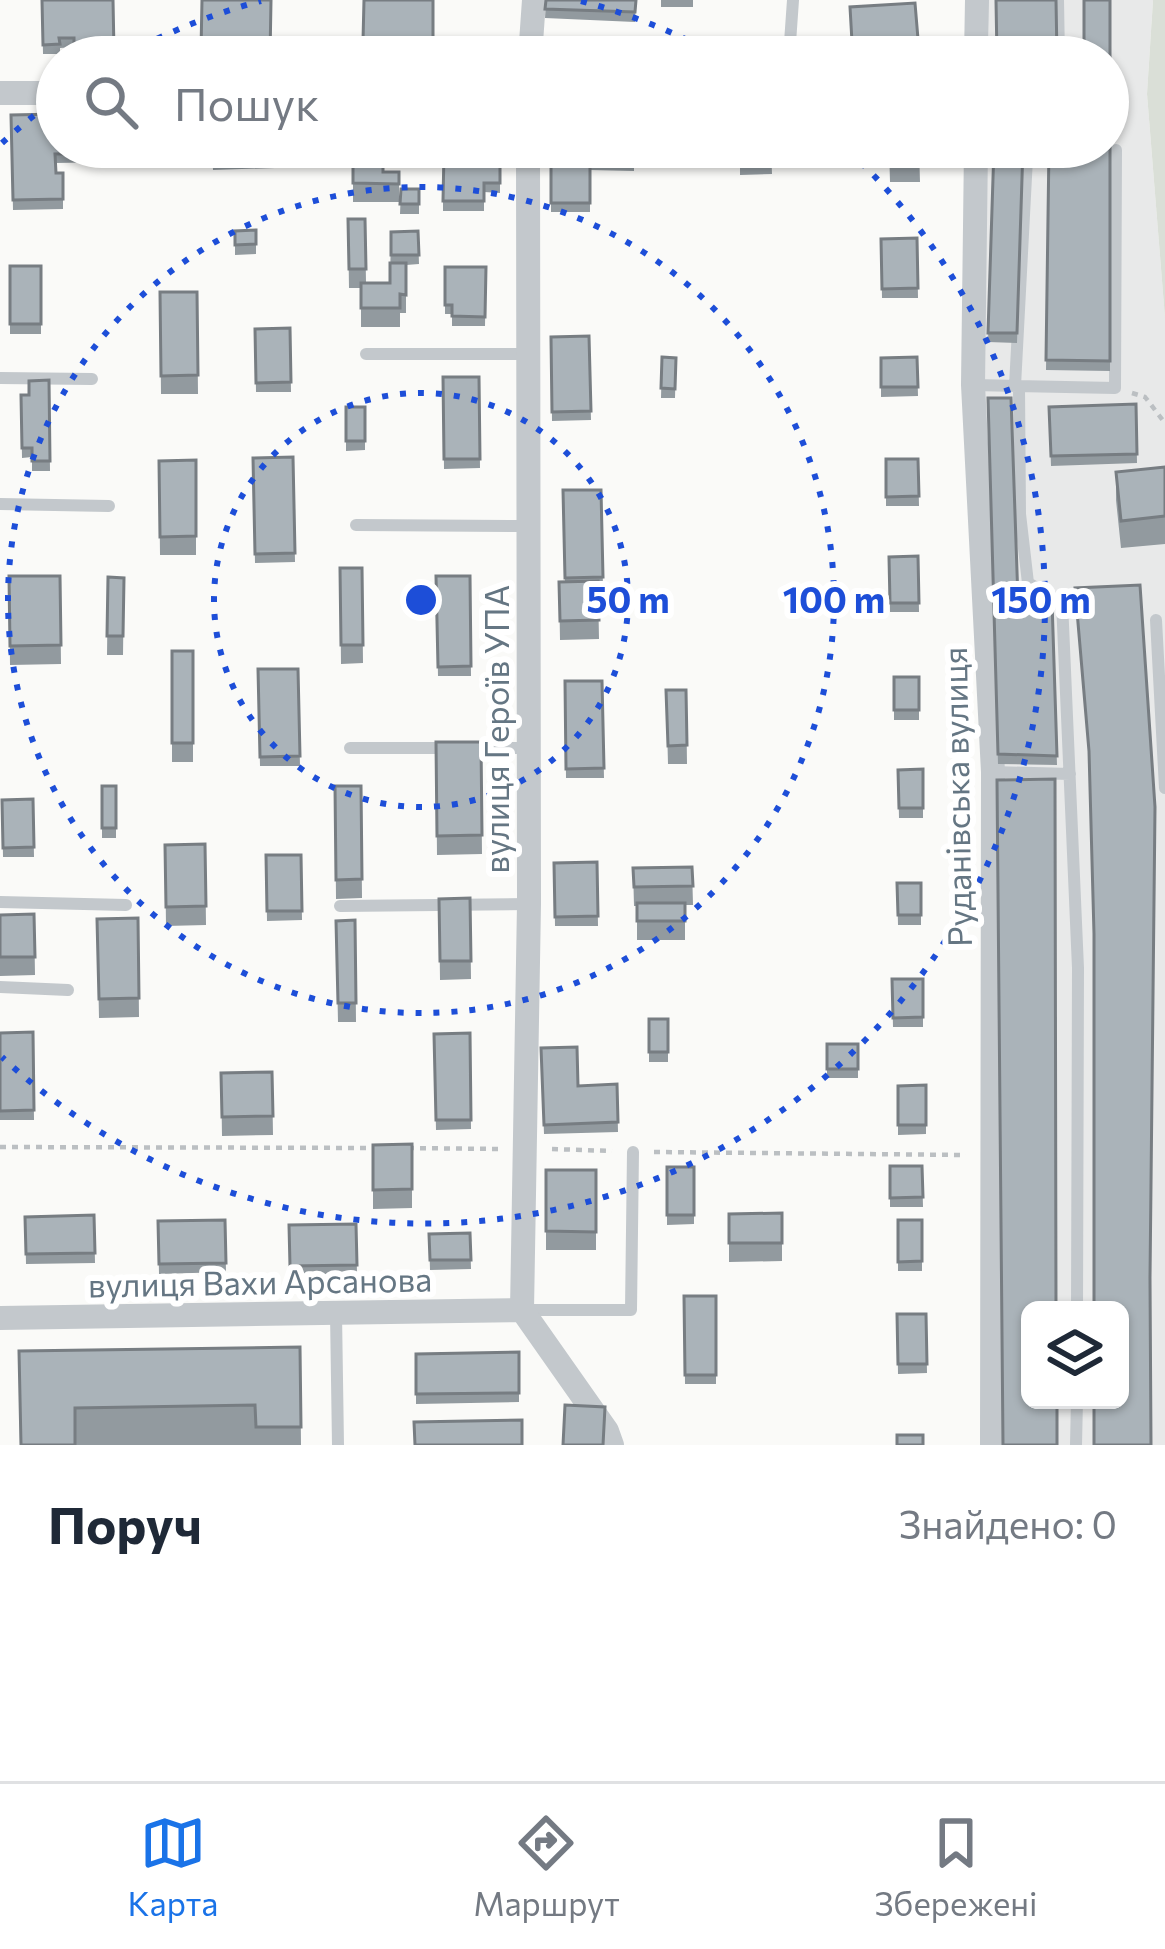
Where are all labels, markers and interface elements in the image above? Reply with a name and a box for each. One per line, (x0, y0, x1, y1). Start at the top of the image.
search box (36, 36, 1129, 168)
icon: search (78, 69, 144, 135)
text: Пошук (174, 75, 319, 130)
text: 50 m (586, 576, 670, 620)
text: 100 m (783, 576, 885, 620)
text: 150 m (991, 576, 1091, 620)
centre of rings (400, 579, 442, 621)
street label: вулиця Героїв УПА (475, 585, 516, 873)
street label: Руданівська вулиця (933, 647, 979, 947)
street label: вулиця Вахи Арсанова (88, 1258, 432, 1304)
map controls (1021, 1301, 1129, 1409)
button: layers (1021, 1301, 1129, 1409)
text: Поруч (48, 1492, 202, 1555)
text: Знайдено: 0 (899, 1499, 1117, 1547)
tab: Карта (127, 1810, 218, 1923)
tab: Маршрут (473, 1810, 620, 1923)
tab: Збережені (874, 1810, 1038, 1923)

